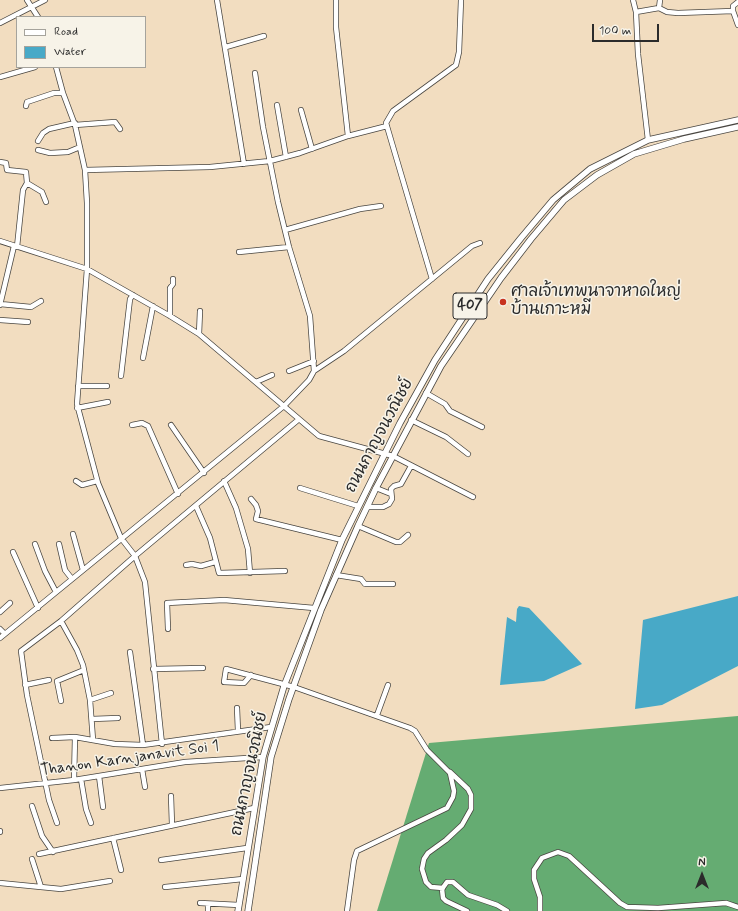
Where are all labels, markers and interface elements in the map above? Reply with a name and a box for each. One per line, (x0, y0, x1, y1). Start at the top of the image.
legend (16, 16, 146, 68)
scale bar (594, 16, 661, 42)
text: 100 m (599, 23, 631, 39)
text: Road (54, 24, 78, 40)
text: Water (54, 44, 86, 60)
place label: ศาลเจ้าเทพนาจาหาดใหญ่ บ้านเกาะหมี (511, 283, 681, 321)
road number: 407 (453, 293, 487, 319)
marker: ศาลเจ้าเทพนาจาหาดใหญ่ บ้านเกาะหมี (498, 297, 508, 307)
street label: ถนนกาญจนวณิชย์ (342, 376, 418, 496)
street label: ถนนกาญจนวณิชย์ (227, 710, 273, 838)
street label: Thanon Karnjanavit Soi 1 (40, 737, 220, 781)
north arrow (682, 855, 722, 895)
text: N (698, 856, 706, 870)

